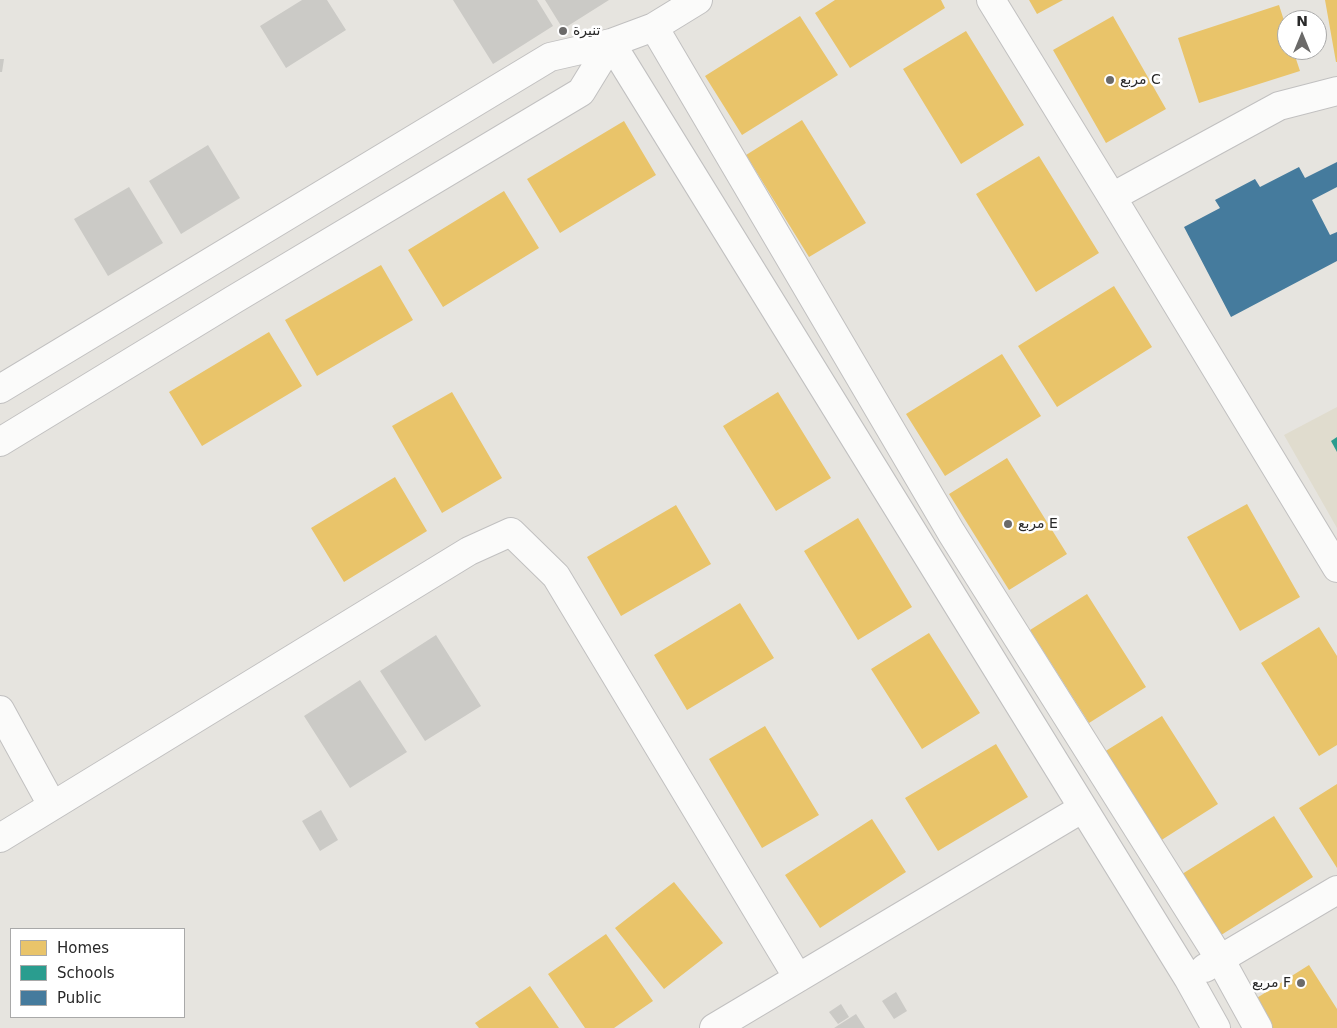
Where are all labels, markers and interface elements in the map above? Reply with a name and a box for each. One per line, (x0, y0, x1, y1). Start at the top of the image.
north arrow (1277, 10, 1327, 60)
text: N (1296, 13, 1308, 29)
place label: تنيرة (573, 23, 600, 39)
marker: تنيرة (557, 25, 569, 37)
place label: مربع C (1120, 72, 1161, 88)
marker: مربع C (1104, 74, 1116, 86)
place label: مربع E (1018, 516, 1058, 532)
marker: مربع E (1002, 518, 1014, 530)
legend (10, 928, 185, 1018)
text: Homes (57, 939, 109, 957)
text: Schools (57, 964, 115, 982)
place label: مربع F (1252, 975, 1291, 991)
marker: مربع F (1295, 977, 1307, 989)
text: Public (57, 989, 101, 1007)

